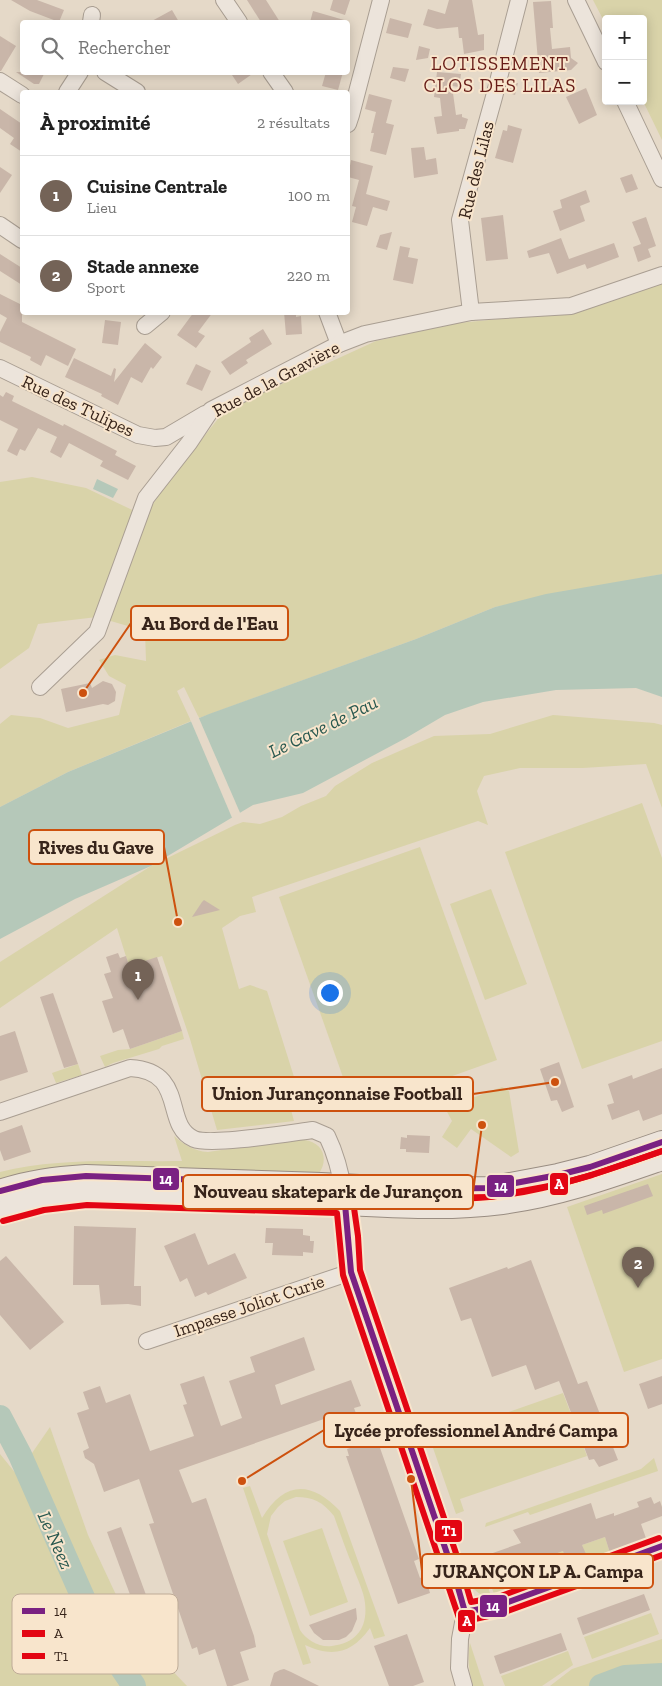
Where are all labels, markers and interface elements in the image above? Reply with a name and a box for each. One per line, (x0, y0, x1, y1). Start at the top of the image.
map controls (602, 15, 647, 105)
button: + (602, 15, 647, 60)
search box (20, 20, 350, 75)
icon: search (38, 34, 66, 62)
text: Rechercher (78, 36, 171, 59)
district label: LOTISSEMENT CLOS DES LILAS (424, 52, 576, 97)
button: − (602, 60, 647, 105)
text: À proximité (40, 110, 150, 135)
text: 2 résultats (257, 113, 330, 132)
street label: Rue des Lilas (453, 119, 499, 221)
text: Cuisine Centrale (87, 175, 227, 198)
text: 1 (53, 186, 59, 205)
text: 100 m (288, 186, 330, 205)
text: Lieu (87, 198, 117, 217)
text: Stade annexe (87, 255, 199, 278)
text: 2 (52, 266, 60, 285)
text: 220 m (287, 266, 330, 285)
text: Sport (87, 278, 125, 297)
street label: Rue de la Gravière (209, 336, 343, 422)
street label: Rue des Tulipes (18, 370, 138, 442)
callout: Au Bord de l'Eau (131, 606, 288, 640)
text: Au Bord de l'Eau (142, 612, 278, 635)
water label: Le Gave de Pau (265, 690, 382, 763)
callout: Rives du Gave (29, 830, 164, 864)
text: Rives du Gave (38, 836, 154, 859)
pin: 1 (122, 959, 154, 1000)
your location (317, 980, 343, 1006)
callout: Union Jurançonnaise Football (202, 1077, 473, 1111)
text: Union Jurançonnaise Football (212, 1082, 463, 1105)
line badge: 14 (152, 1167, 180, 1191)
text: 14 (159, 1171, 173, 1188)
line badge: A (549, 1172, 569, 1196)
line badge: 14 (486, 1174, 515, 1198)
callout: Nouveau skatepark de Jurançon (183, 1175, 473, 1209)
text: A (554, 1176, 564, 1193)
text: 14 (494, 1178, 508, 1195)
text: Nouveau skatepark de Jurançon (194, 1180, 463, 1203)
pin: 2 (622, 1247, 654, 1288)
street label: Impasse Joliot Curie (171, 1270, 327, 1342)
callout: Lycée professionnel André Campa (324, 1413, 628, 1447)
text: Lycée professionnel André Campa (334, 1419, 618, 1442)
water label: Le Neez (33, 1508, 78, 1573)
line badge: T1 (434, 1519, 463, 1543)
text: T1 (442, 1523, 457, 1540)
callout: JURANÇON LP A. Campa (422, 1554, 653, 1588)
text: JURANÇON LP A. Campa (433, 1560, 644, 1583)
legend (12, 1594, 178, 1674)
line badge: 14 (479, 1594, 508, 1618)
text: 14 (486, 1598, 500, 1615)
text: 14 (54, 1603, 67, 1620)
line badge: A (457, 1609, 476, 1633)
text: A (462, 1613, 472, 1630)
text: A (54, 1625, 64, 1642)
text: T1 (54, 1648, 69, 1665)

